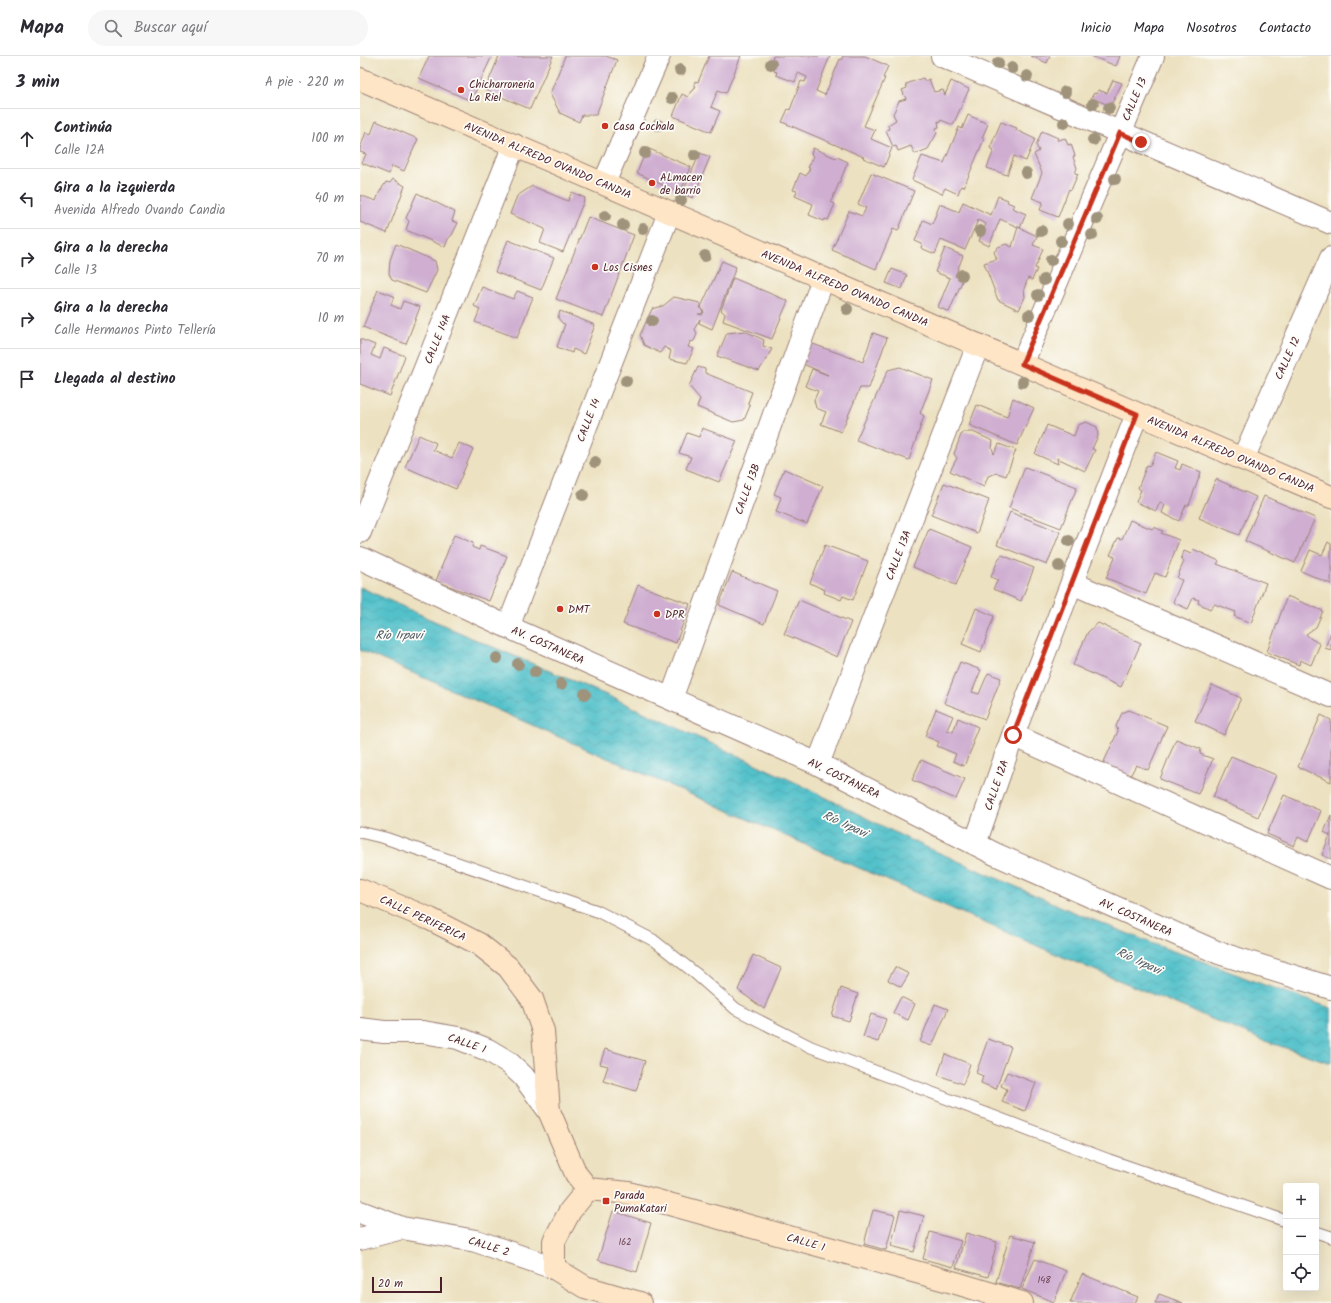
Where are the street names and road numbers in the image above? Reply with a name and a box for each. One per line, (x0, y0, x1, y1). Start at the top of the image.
street label: CALLE 13 (1118, 75, 1152, 124)
street label: AVENIDA ALFREDO OVANDO CANDIA (461, 117, 634, 205)
street label: AVENIDA ALFREDO OVANDO CANDIA (758, 245, 931, 333)
street label: CALLE 14A (420, 311, 456, 367)
street label: CALLE 12 (1270, 334, 1305, 383)
street label: CALLE 14 (572, 396, 606, 445)
street label: AVENIDA ALFREDO OVANDO CANDIA (1144, 411, 1317, 499)
street label: CALLE 13B (730, 461, 765, 517)
street label: CALLE 13A (881, 527, 917, 583)
street label: AV. COSTANERA (508, 622, 587, 670)
street label: AV. COSTANERA (804, 754, 883, 804)
street label: CALLE 12A (980, 757, 1014, 813)
street label: CALLE PERIFERICA (376, 891, 469, 947)
street label: AV. COSTANERA (1096, 894, 1175, 942)
street label: CALLE 1 (445, 1029, 488, 1059)
street label: CALLE 1 (784, 1229, 827, 1257)
street label: CALLE 2 (466, 1232, 512, 1262)

